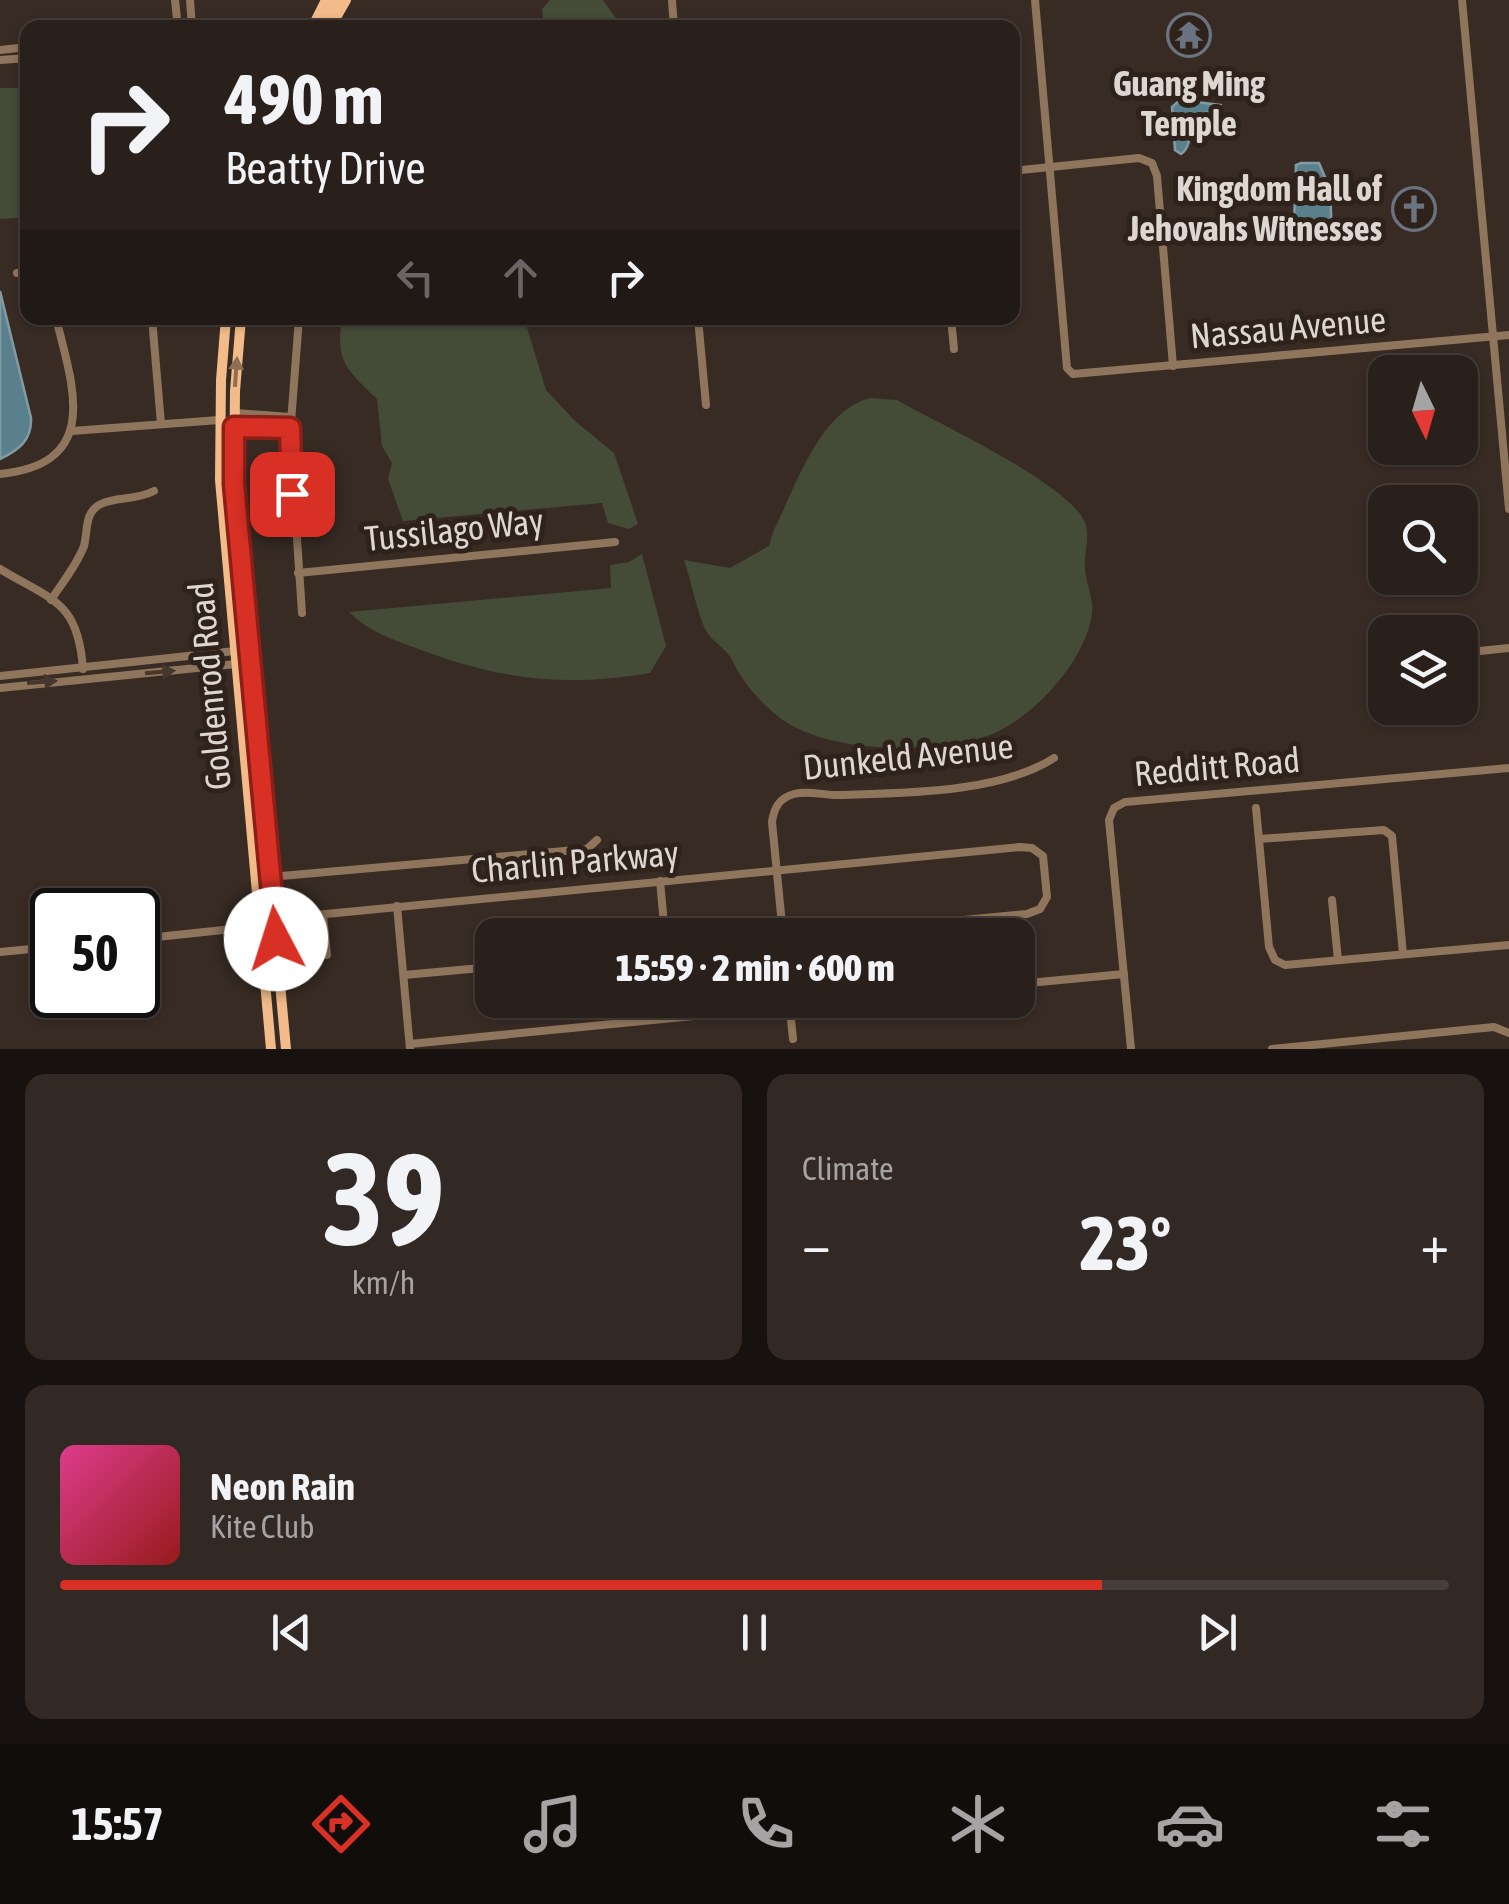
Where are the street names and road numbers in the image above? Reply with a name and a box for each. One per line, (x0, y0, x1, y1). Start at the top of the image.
street label: Nassau Avenue (1188, 299, 1388, 355)
street label: Tussilago Way (363, 500, 545, 558)
street label: Goldenrod Road (180, 581, 238, 792)
street label: Dunkeld Avenue (801, 725, 1015, 787)
street label: Redditt Road (1132, 739, 1301, 793)
street label: Charlin Parkway (470, 832, 680, 890)

